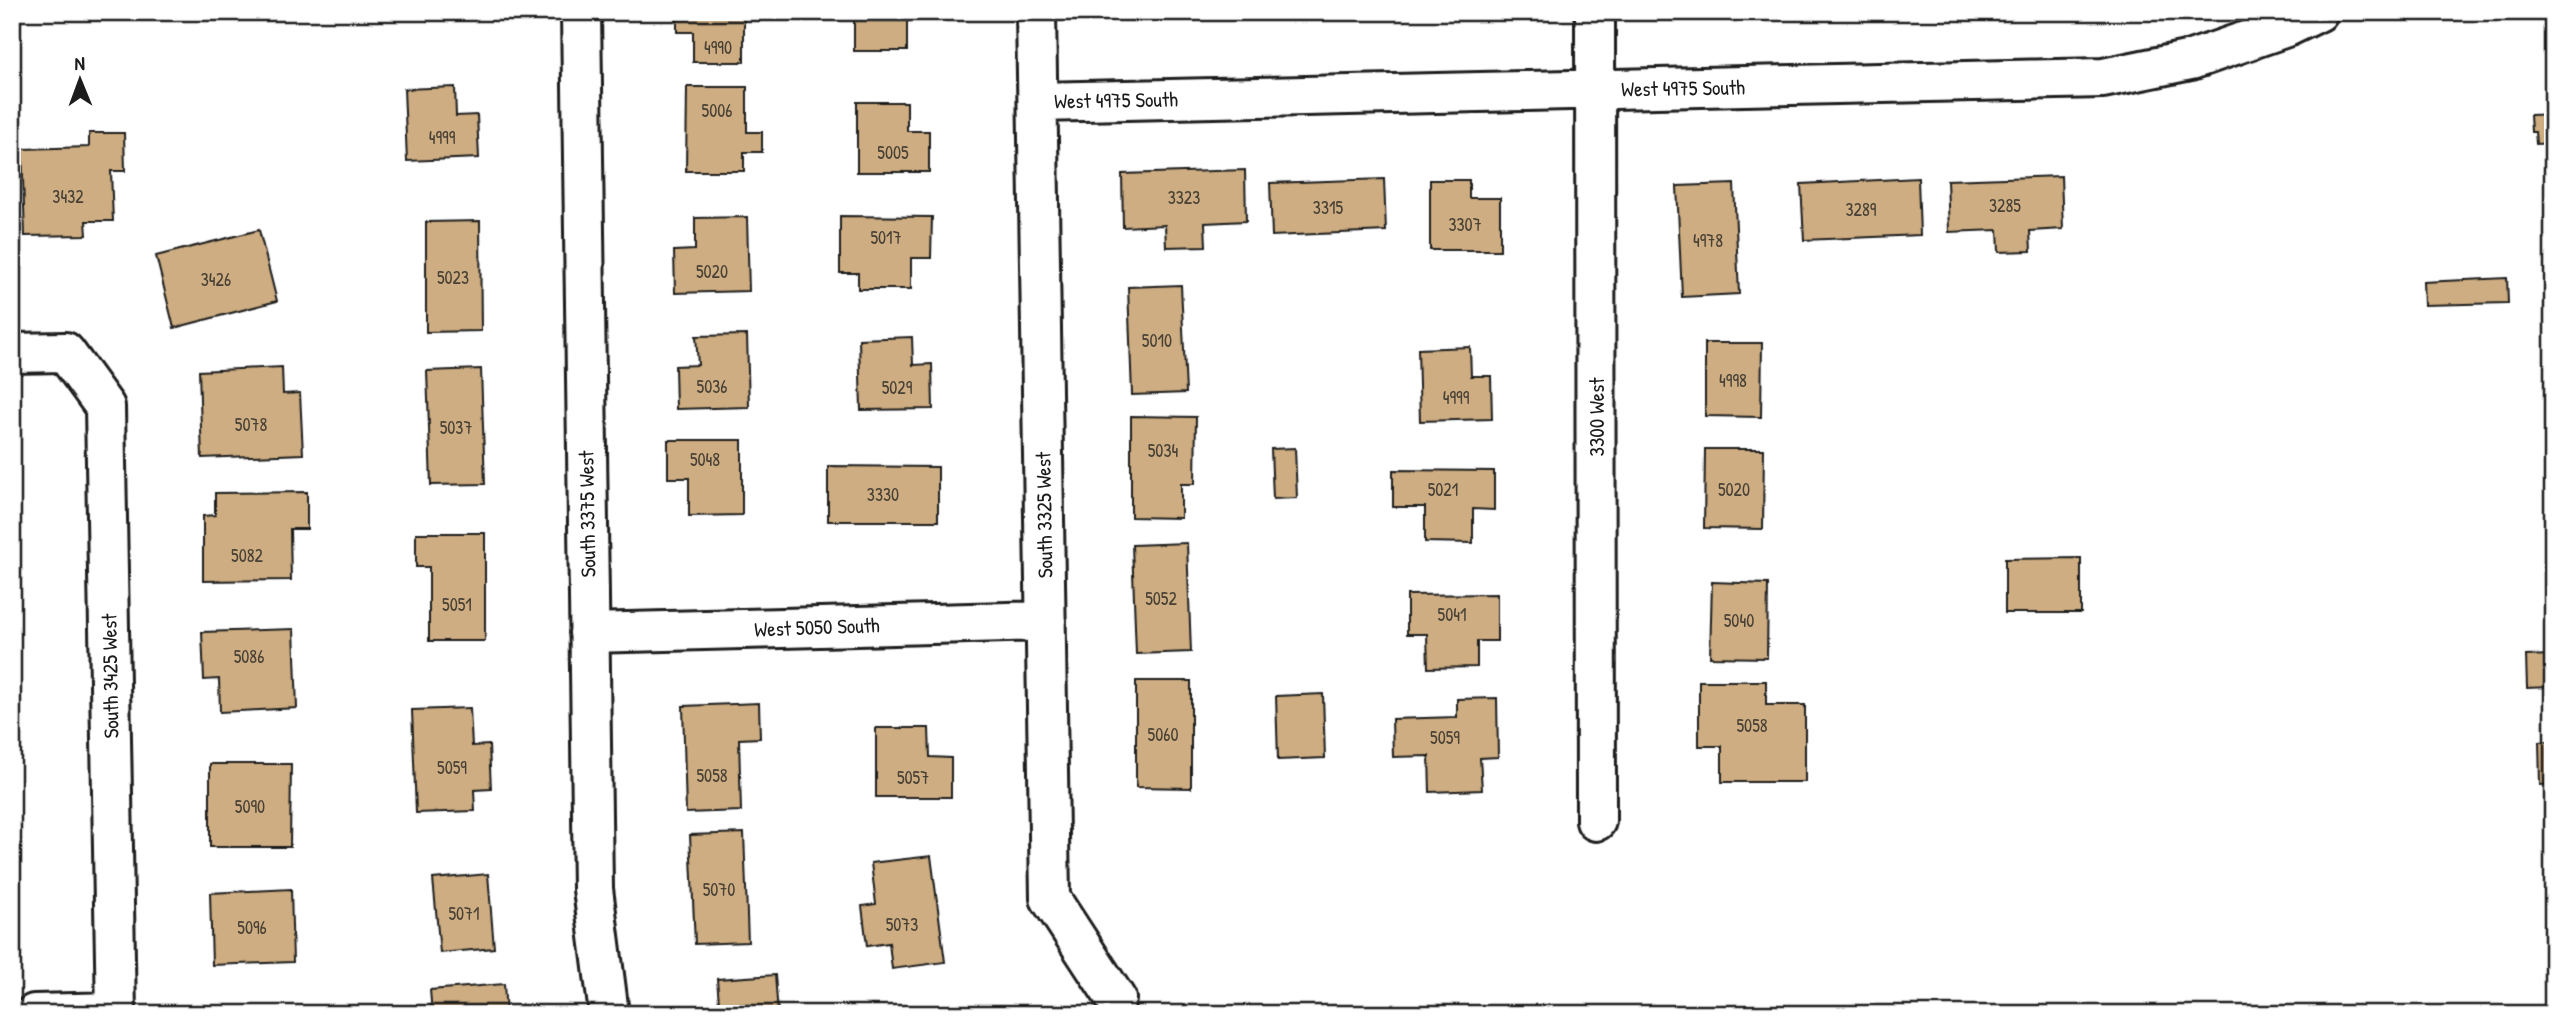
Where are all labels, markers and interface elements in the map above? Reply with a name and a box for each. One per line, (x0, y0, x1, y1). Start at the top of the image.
house number: 4990 (704, 35, 732, 60)
north arrow (46, 46, 116, 116)
text: N (74, 50, 85, 76)
street label: West 4975 South (1621, 72, 1745, 104)
street label: West 4975 South (1054, 84, 1178, 116)
house number: 5006 (702, 98, 732, 123)
house number: 4999 (429, 125, 456, 150)
house number: 5005 (877, 140, 909, 165)
house number: 3432 (52, 184, 84, 209)
house number: 3323 (1168, 185, 1200, 210)
house number: 3285 (1989, 193, 2021, 218)
house number: 3315 (1313, 195, 1344, 220)
house number: 3289 (1846, 197, 1877, 222)
house number: 3307 (1448, 212, 1482, 237)
house number: 5017 (870, 225, 902, 250)
house number: 4978 (1693, 228, 1723, 253)
house number: 5020 (696, 259, 728, 284)
house number: 5023 (437, 265, 469, 290)
house number: 3426 (201, 267, 231, 292)
house number: 5010 (1142, 328, 1172, 353)
house number: 4998 (1719, 368, 1747, 393)
house number: 5036 (697, 374, 727, 399)
house number: 5029 (882, 375, 913, 400)
street label: 3300 West (1582, 377, 1611, 457)
house number: 4999 (1443, 385, 1470, 410)
house number: 5078 (235, 412, 267, 437)
house number: 5037 (440, 415, 472, 440)
house number: 5034 (1148, 438, 1178, 463)
house number: 5048 (690, 447, 720, 472)
street label: South 3375 West (571, 450, 603, 578)
street label: South 3325 West (1028, 451, 1060, 578)
house number: 5021 (1428, 477, 1458, 502)
house number: 5020 (1718, 477, 1750, 502)
house number: 3330 (867, 482, 899, 507)
house number: 5082 (231, 543, 264, 568)
house number: 5052 (1145, 586, 1177, 611)
house number: 5051 (442, 592, 472, 617)
house number: 5041 (1438, 602, 1466, 627)
house number: 5040 (1724, 608, 1754, 633)
street label: West 5050 South (754, 610, 880, 644)
street label: South 3425 West (94, 613, 126, 739)
house number: 5086 (234, 644, 264, 669)
house number: 5058 (1736, 713, 1768, 738)
house number: 5060 (1148, 722, 1178, 747)
house number: 5059 (1430, 725, 1460, 750)
house number: 5059 (437, 755, 467, 780)
house number: 5058 (696, 763, 728, 788)
house number: 5057 (897, 765, 929, 790)
house number: 5090 (235, 794, 265, 819)
house number: 5070 (703, 877, 735, 902)
house number: 5071 (448, 901, 480, 926)
house number: 5073 (886, 912, 918, 937)
house number: 5096 (237, 915, 267, 940)

